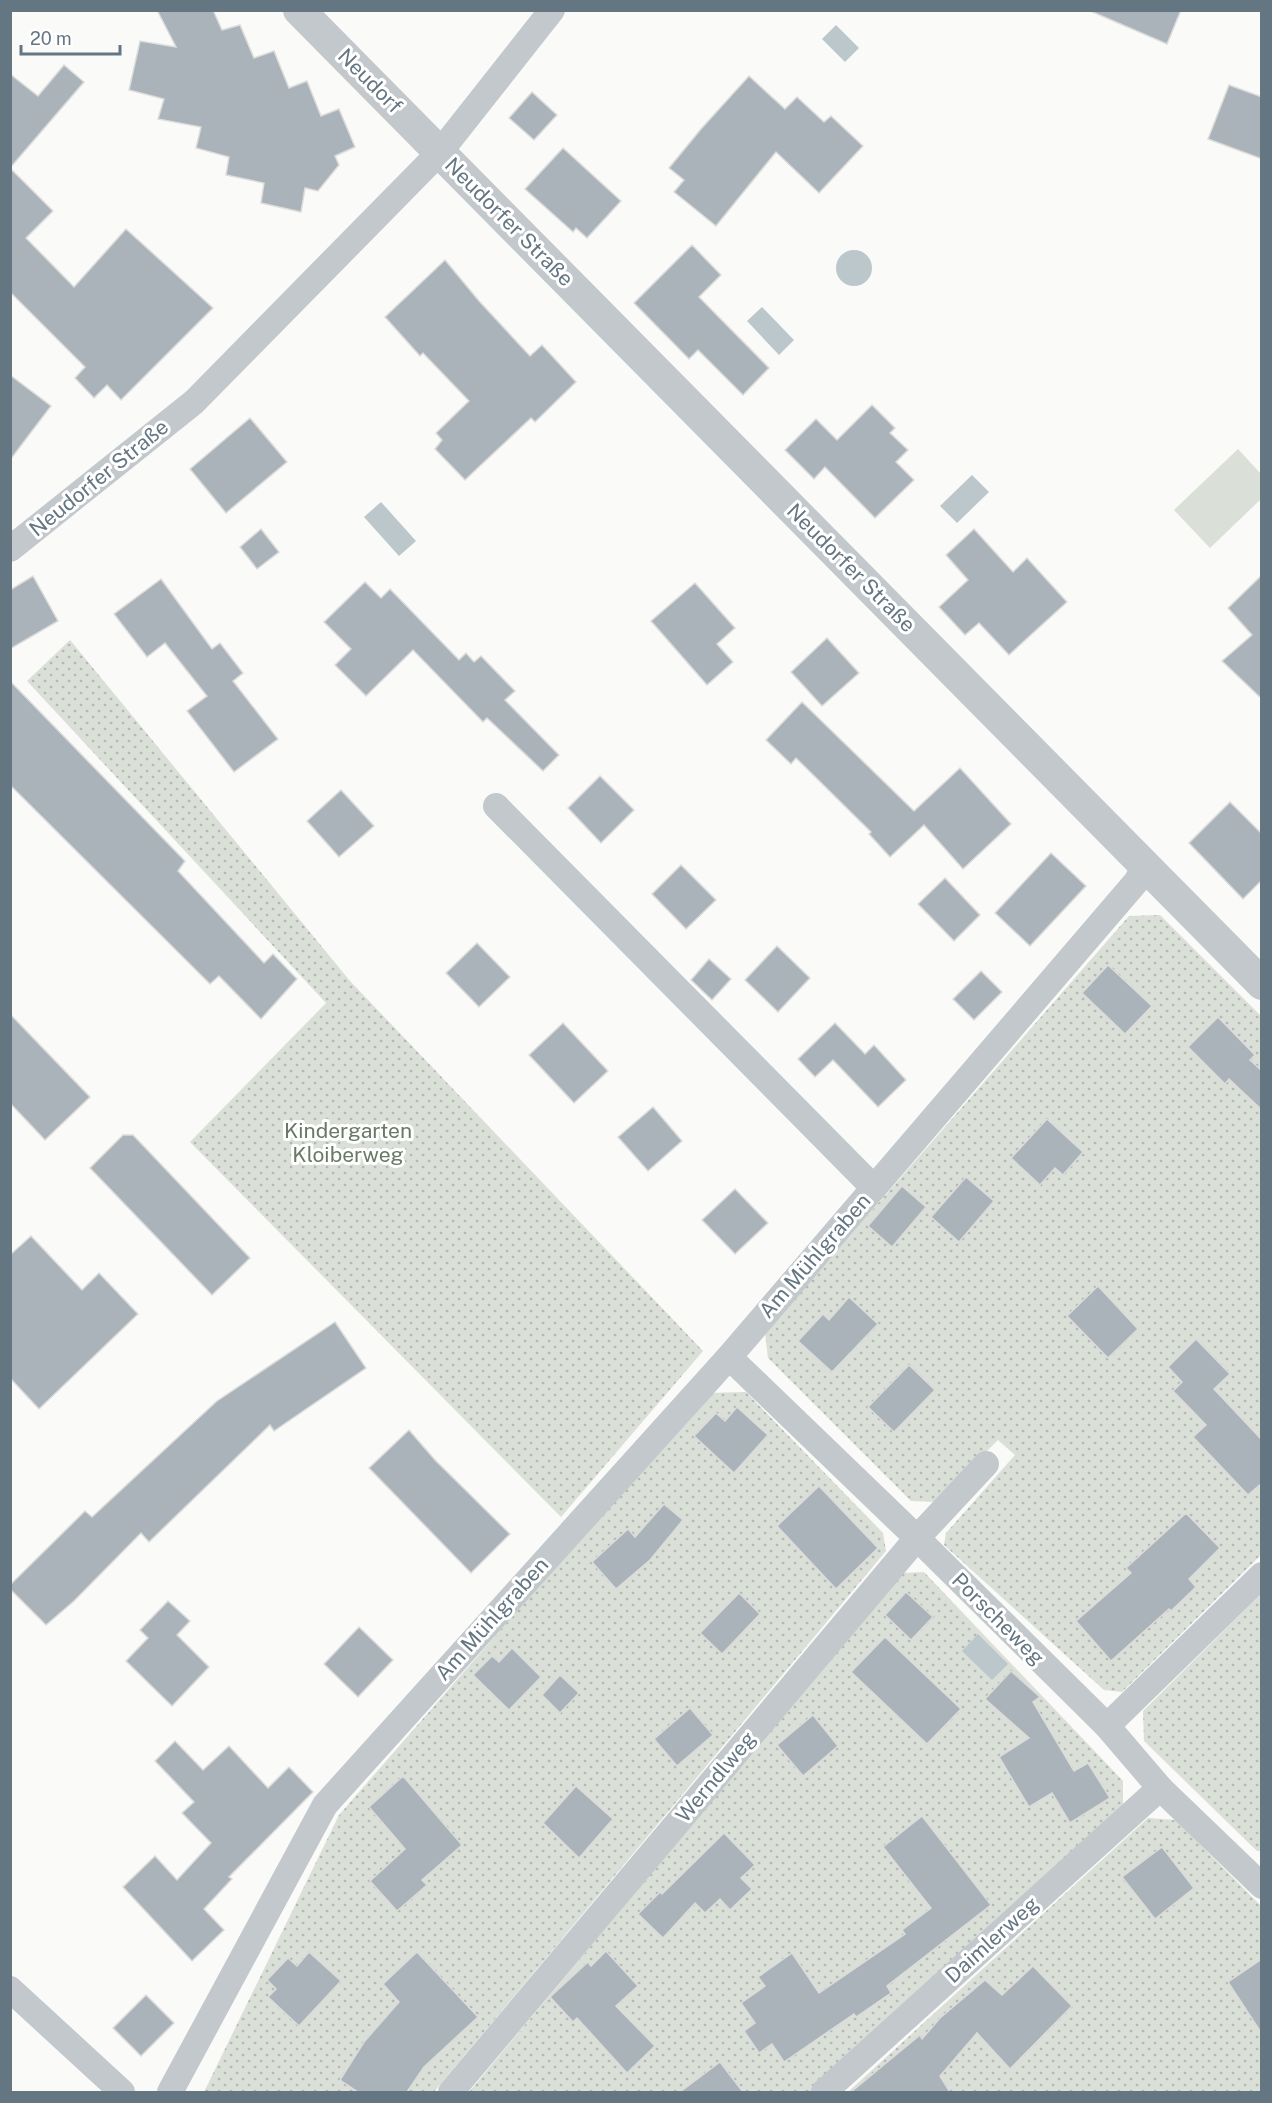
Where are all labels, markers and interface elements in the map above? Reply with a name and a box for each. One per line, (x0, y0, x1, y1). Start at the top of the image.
scale bar (21, 18, 120, 56)
text: 20 m (30, 28, 72, 49)
street label: Neudorf (333, 43, 408, 118)
street label: Neudorfer Straße (440, 152, 579, 291)
street label: Neudorfer Straße (24, 414, 173, 541)
street label: Neudorfer Straße (782, 498, 921, 637)
park label: Kindergarten Kloiberweg (284, 1118, 412, 1167)
street label: Am Mühlgraben (754, 1188, 876, 1323)
street label: Am Mühlgraben (430, 1552, 553, 1685)
street label: Porscheweg (947, 1567, 1050, 1670)
street label: Werndlweg (670, 1726, 761, 1827)
street label: Daimlerweg (940, 1891, 1043, 1988)

